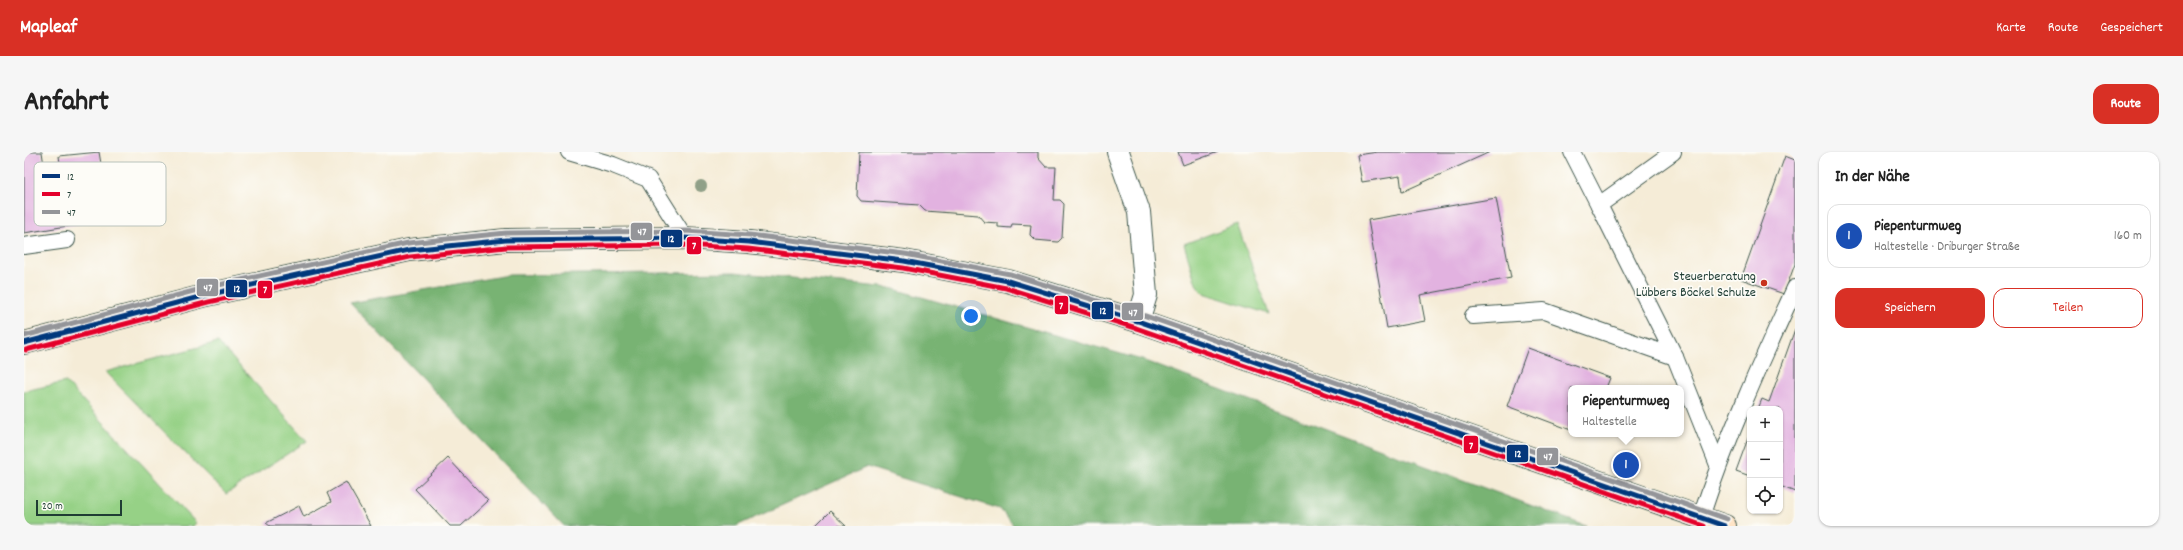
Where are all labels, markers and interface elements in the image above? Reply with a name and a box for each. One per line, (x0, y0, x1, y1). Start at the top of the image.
text: Mapleaf (20, 15, 77, 42)
text: Karte (1996, 18, 2026, 38)
text: Route (2048, 18, 2078, 38)
text: Gespeichert (2100, 18, 2163, 38)
text: Anfahrt (24, 84, 109, 124)
button: Route (2093, 84, 2159, 124)
legend (34, 162, 166, 226)
text: In der Nähe (1835, 166, 1910, 190)
text: 12 (67, 170, 74, 186)
text: 7 (67, 188, 71, 204)
text: 47 (67, 206, 76, 222)
text: Piepenturmweg (1874, 216, 1961, 238)
line badge: 47 (630, 222, 653, 241)
text: 47 (638, 225, 647, 241)
text: 1 (1848, 227, 1850, 246)
text: 160 m (2114, 227, 2142, 246)
line badge: 12 (660, 229, 683, 248)
text: 12 (667, 232, 675, 248)
line badge: 7 (686, 236, 702, 255)
text: Haltestelle · Driburger Straße (1874, 238, 2020, 257)
text: 7 (692, 239, 697, 255)
place label: Steuerberatung Lübbers Böckel Schulze (1636, 267, 1756, 303)
line badge: 47 (196, 278, 219, 297)
marker: Steuerberatung Lübbers Böckel Schulze (1759, 278, 1769, 288)
line badge: 12 (225, 279, 248, 298)
line badge: 7 (257, 280, 273, 299)
text: 47 (204, 281, 213, 297)
text: 12 (233, 282, 241, 298)
text: 7 (263, 283, 268, 299)
button: Speichern (1835, 288, 1985, 328)
button: Teilen (1993, 288, 2143, 328)
line badge: 7 (1054, 295, 1069, 315)
text: 7 (1059, 299, 1064, 315)
line badge: 12 (1091, 301, 1114, 320)
line badge: 47 (1121, 302, 1144, 321)
text: 12 (1099, 304, 1107, 320)
your location (961, 306, 981, 326)
text: 47 (1129, 306, 1138, 322)
popup (1568, 385, 1684, 437)
text: Piepenturmweg (1582, 391, 1670, 413)
map controls (1747, 406, 1783, 514)
button: + (1747, 406, 1783, 442)
text: Haltestelle (1582, 413, 1637, 432)
line badge: 7 (1463, 435, 1479, 454)
text: 7 (1469, 439, 1474, 455)
button: − (1747, 442, 1783, 478)
line badge: 12 (1506, 444, 1529, 463)
text: 12 (1514, 447, 1522, 463)
line badge: 47 (1536, 447, 1559, 466)
text: 47 (1544, 450, 1553, 466)
pin: 1 (1613, 450, 1639, 480)
button: locate (1747, 478, 1783, 514)
scale bar (36, 498, 122, 517)
text: 20 m (42, 499, 63, 515)

